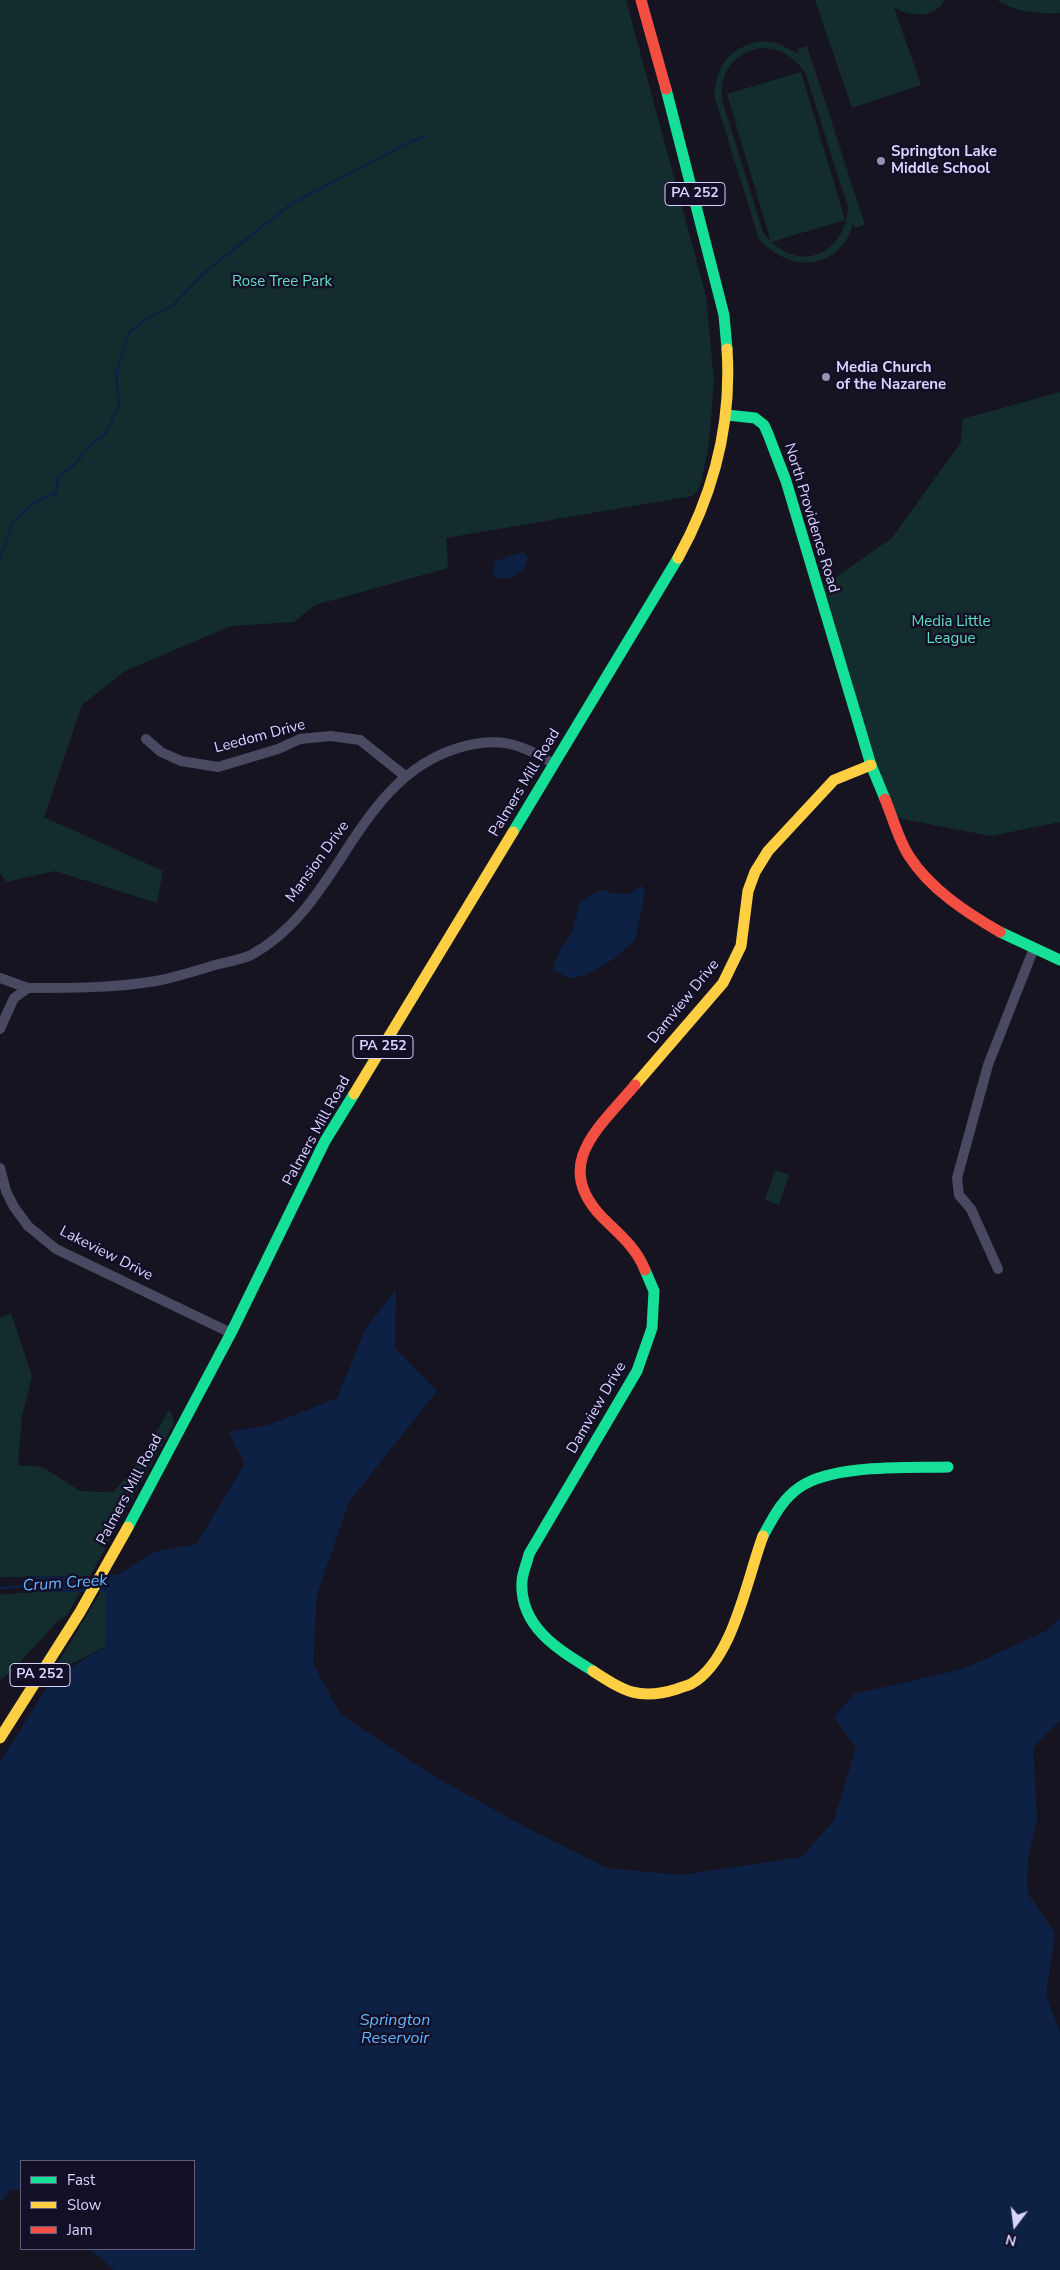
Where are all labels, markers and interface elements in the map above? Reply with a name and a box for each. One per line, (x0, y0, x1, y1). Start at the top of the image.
place label: Springton Lake Middle School (891, 143, 997, 178)
marker: Springton Lake Middle School (875, 155, 887, 167)
road number: PA 252 (665, 182, 725, 205)
park label: Rose Tree Park (232, 273, 332, 291)
place label: Media Church of the Nazarene (836, 359, 946, 394)
marker: Media Church of the Nazarene (820, 371, 832, 383)
street label: North Providence Road (780, 441, 842, 595)
park label: Media Little League (911, 613, 991, 648)
street label: Leedom Drive (213, 716, 307, 758)
street label: Palmers Mill Road (486, 726, 564, 840)
street label: Mansion Drive (282, 818, 354, 906)
street label: Damview Drive (645, 956, 723, 1048)
road number: PA 252 (353, 1036, 413, 1058)
street label: Palmers Mill Road (279, 1073, 355, 1189)
street label: Lakeview Drive (56, 1223, 156, 1285)
street label: Damview Drive (563, 1359, 631, 1457)
street label: Palmers Mill Road (93, 1432, 167, 1548)
water label: Crum Creek (22, 1571, 108, 1597)
road number: PA 252 (10, 1664, 70, 1686)
water label: Springton Reservoir (360, 2011, 430, 2049)
legend (20, 2160, 195, 2250)
text: Fast (67, 2170, 95, 2190)
text: Slow (67, 2195, 101, 2215)
north arrow (990, 2200, 1040, 2250)
text: Jam (67, 2220, 93, 2240)
text: N (1003, 2229, 1019, 2251)

